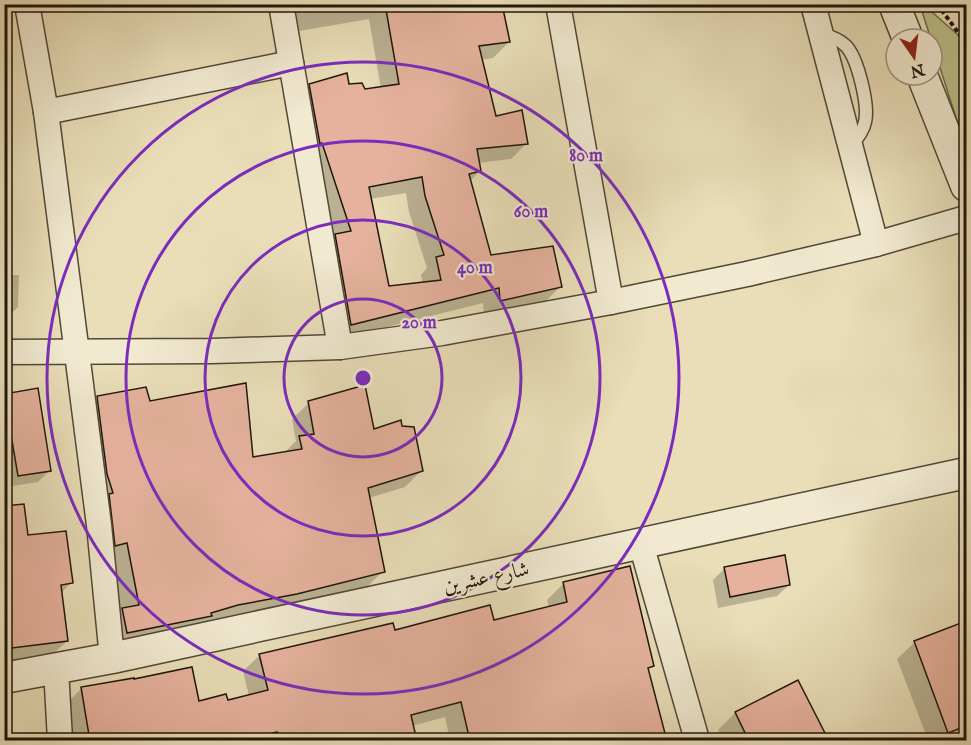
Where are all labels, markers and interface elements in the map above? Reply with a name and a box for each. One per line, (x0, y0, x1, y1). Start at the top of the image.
north arrow (884, 27, 944, 87)
text: N (908, 58, 927, 81)
text: 80 m (569, 145, 603, 168)
text: 60 m (514, 201, 548, 224)
text: 40 m (457, 257, 493, 280)
text: 20 m (401, 312, 437, 335)
centre of rings (353, 368, 373, 388)
street label: شارع عشرين (441, 556, 532, 604)

